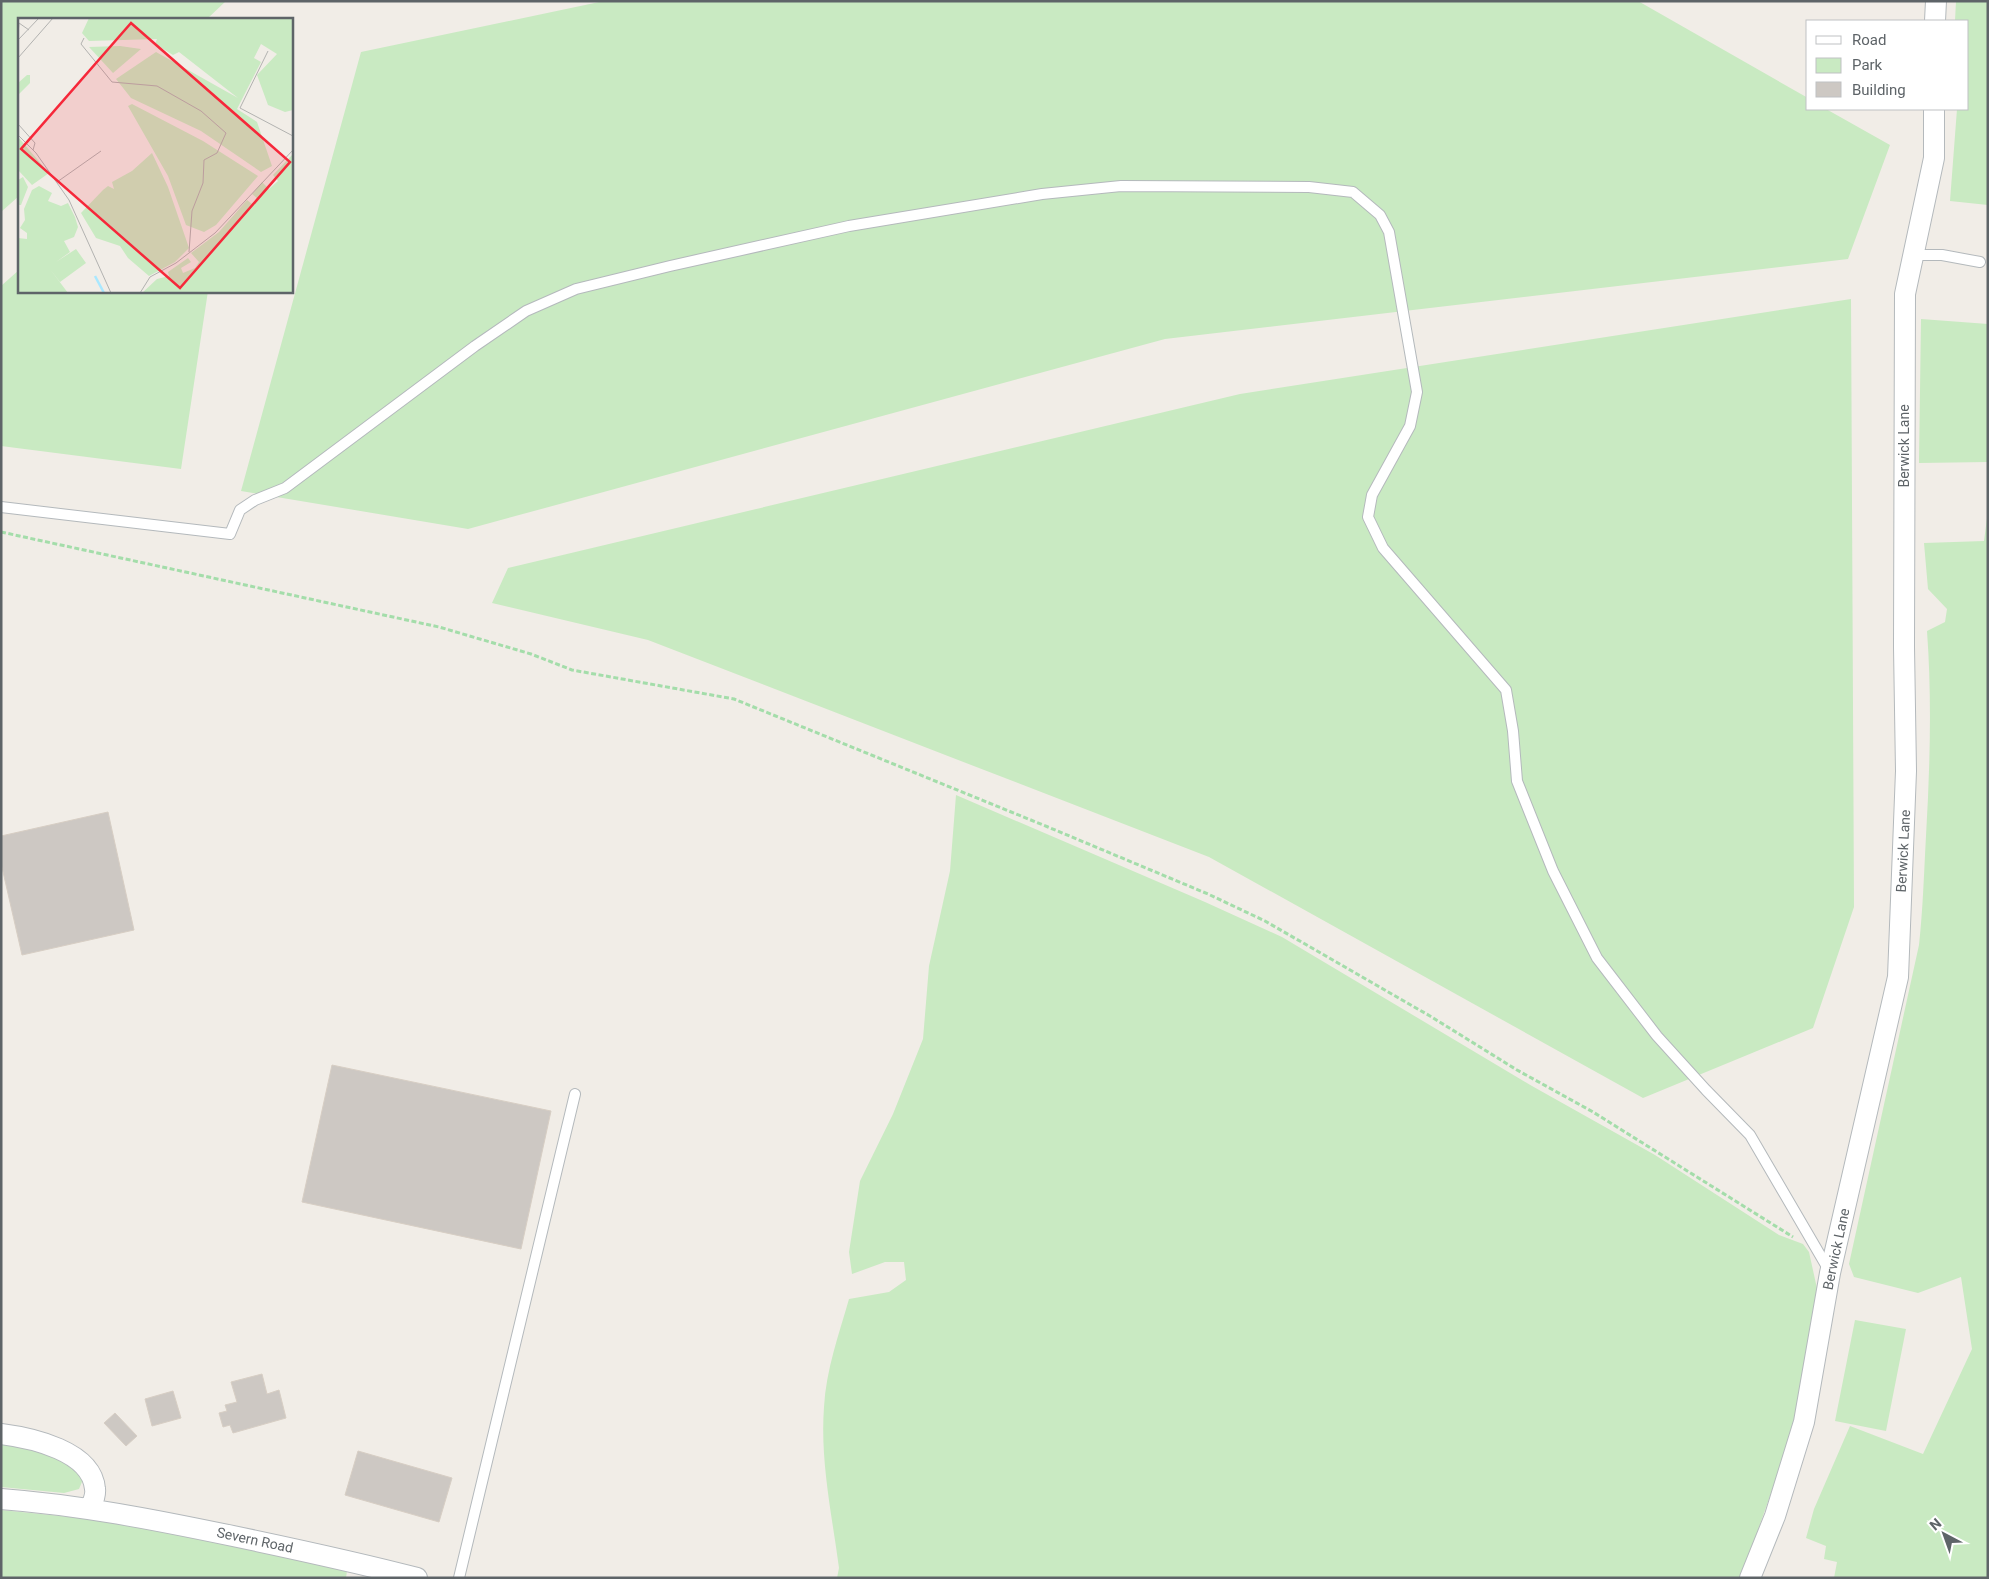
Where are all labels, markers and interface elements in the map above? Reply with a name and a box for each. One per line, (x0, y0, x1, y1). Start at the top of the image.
inset map (18, 18, 292, 292)
legend (1806, 20, 1969, 110)
text: Road (1852, 31, 1886, 49)
text: Park (1852, 56, 1883, 74)
text: Building (1852, 81, 1906, 99)
street label: Berwick Lane (1896, 404, 1912, 488)
street label: Berwick Lane (1893, 809, 1913, 893)
street label: Berwick Lane (1820, 1207, 1852, 1291)
north arrow (1919, 1509, 1969, 1559)
text: N (1926, 1515, 1944, 1533)
street label: Severn Road (215, 1524, 295, 1556)

